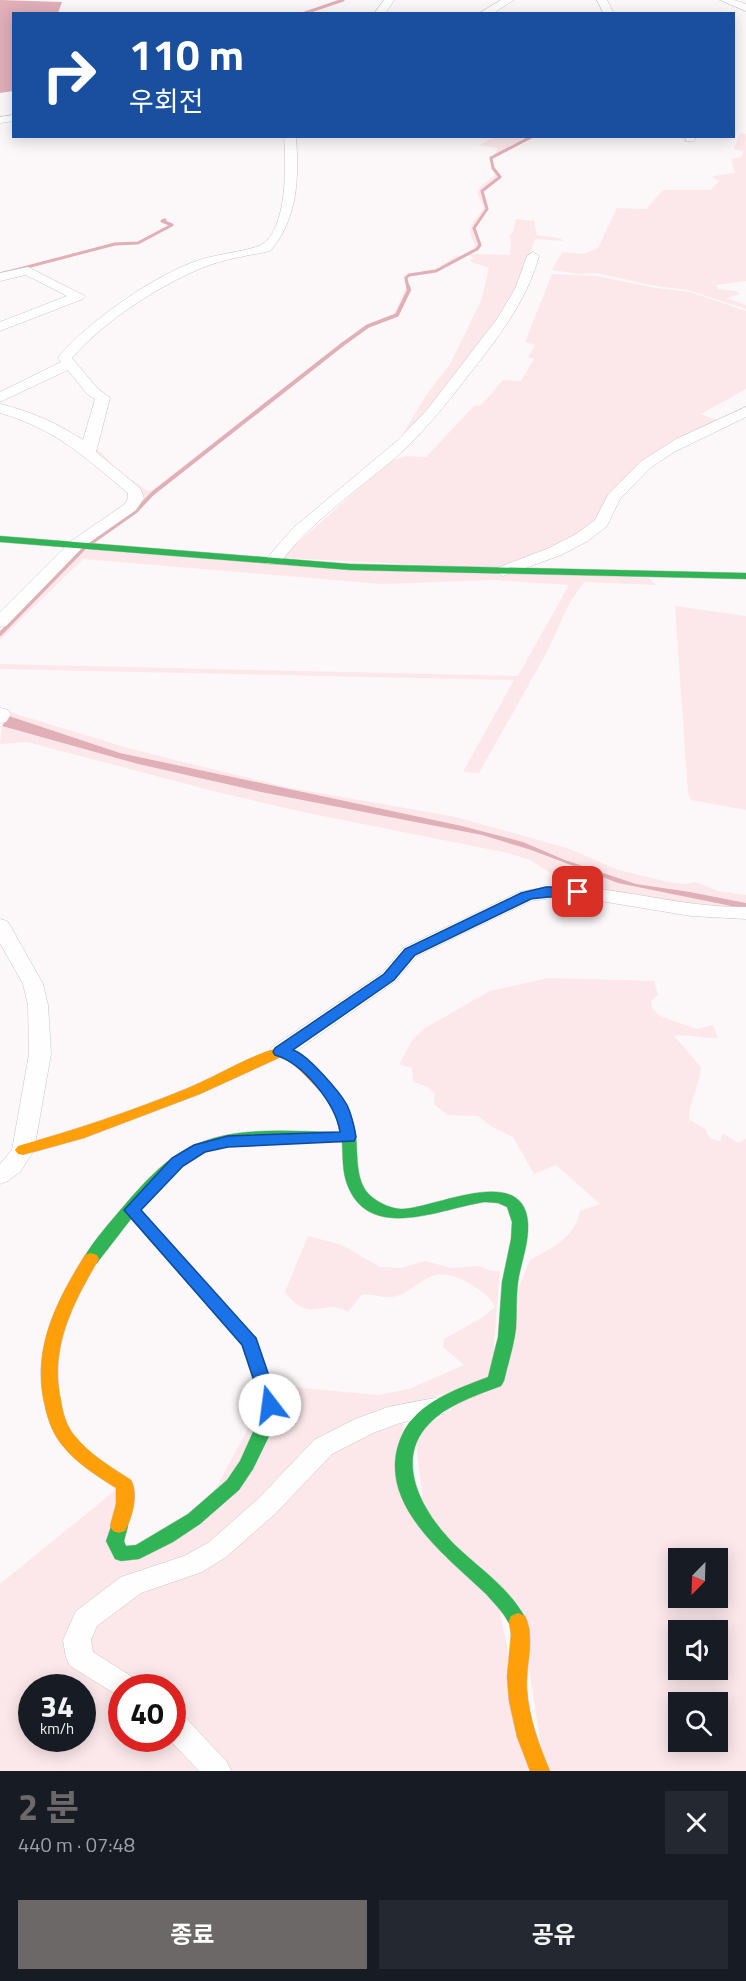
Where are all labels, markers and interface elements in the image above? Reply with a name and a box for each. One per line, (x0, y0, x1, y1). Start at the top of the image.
text: 110 m (129, 22, 244, 86)
icon: right (30, 36, 108, 114)
text: 우회전 (129, 80, 204, 121)
pin (552, 866, 603, 917)
icon: arrive (561, 875, 594, 908)
position arrow (238, 1373, 302, 1437)
north arrow (668, 1548, 728, 1608)
map controls (668, 1548, 728, 1752)
button: sound (668, 1620, 728, 1680)
speed limit sign: 40 (108, 1674, 186, 1752)
text: 34 (40, 1683, 74, 1729)
button: search (668, 1692, 728, 1752)
text: km/h (40, 1717, 74, 1740)
text: 2 분 (18, 1779, 79, 1834)
button: close (665, 1791, 728, 1854)
text: 440 m · 07:48 (18, 1829, 135, 1860)
button: 종료 (18, 1900, 367, 1969)
button: 공유 (379, 1900, 728, 1969)

